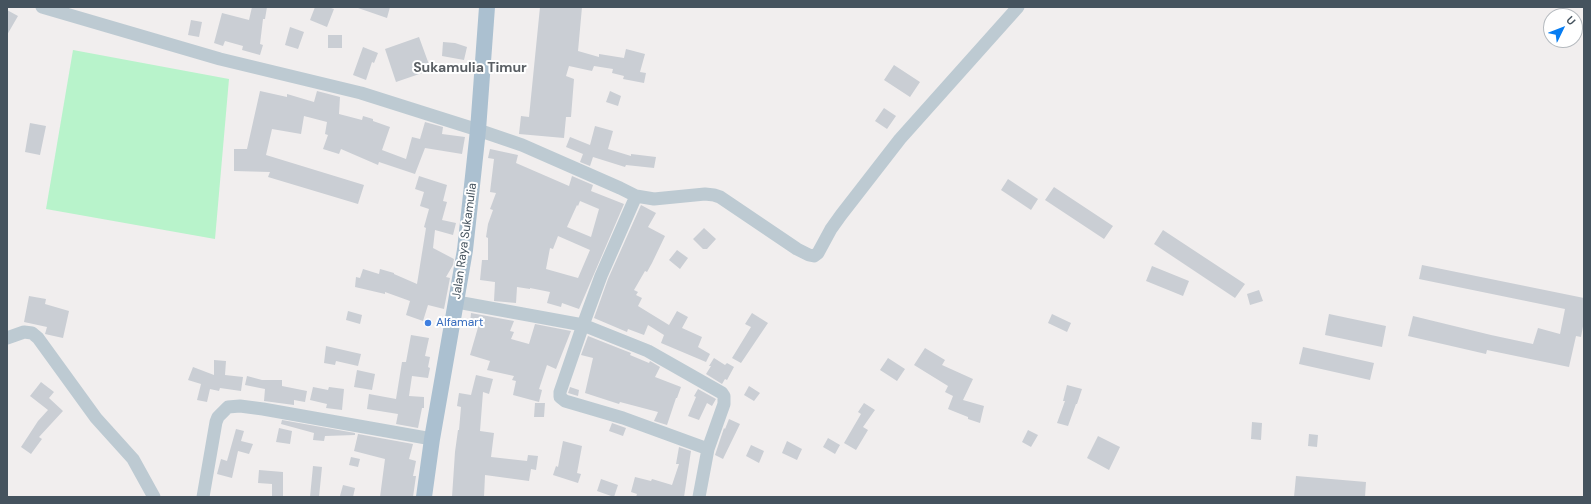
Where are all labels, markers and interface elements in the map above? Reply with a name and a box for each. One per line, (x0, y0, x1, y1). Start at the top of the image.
north arrow (1543, 8, 1583, 48)
text: U (1563, 13, 1579, 28)
district label: Sukamulia Timur (413, 60, 527, 76)
street label: Jalan Raya Sukamulia (450, 182, 480, 300)
place label: Alfamart (436, 316, 483, 330)
marker: Alfamart (423, 318, 433, 328)

